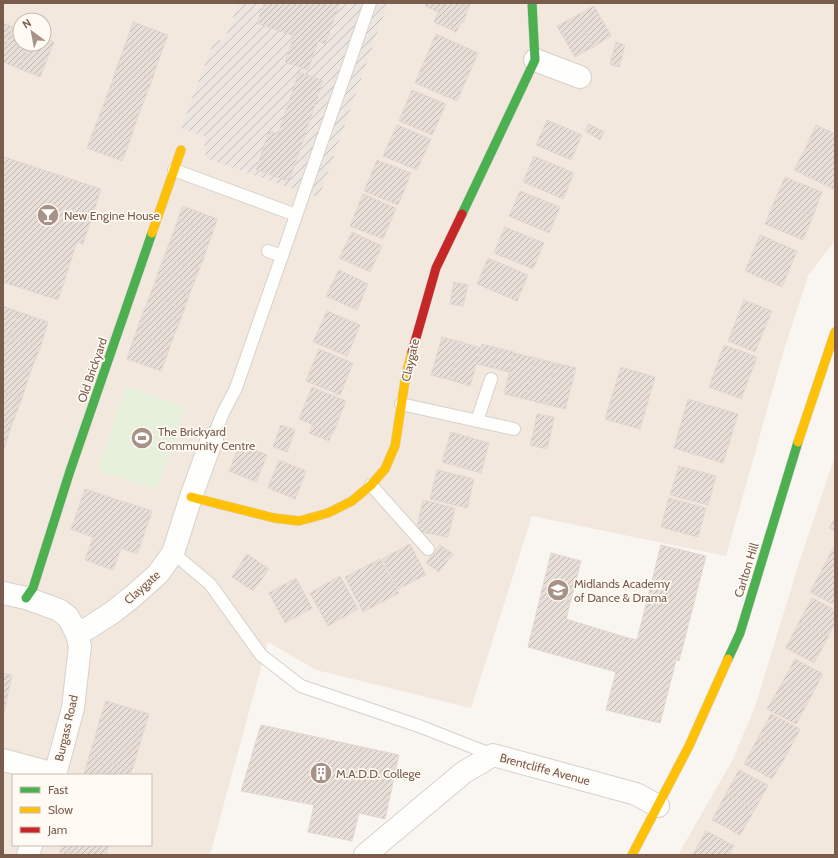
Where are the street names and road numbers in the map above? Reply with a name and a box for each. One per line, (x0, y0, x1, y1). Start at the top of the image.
street label: Old Brickyard (74, 336, 110, 404)
street label: Claygate (398, 337, 422, 383)
street label: Carlton Hill (731, 541, 761, 599)
street label: Claygate (121, 567, 163, 607)
street label: Burgass Road (51, 693, 81, 763)
street label: Brentcliffe Avenue (498, 750, 592, 788)

